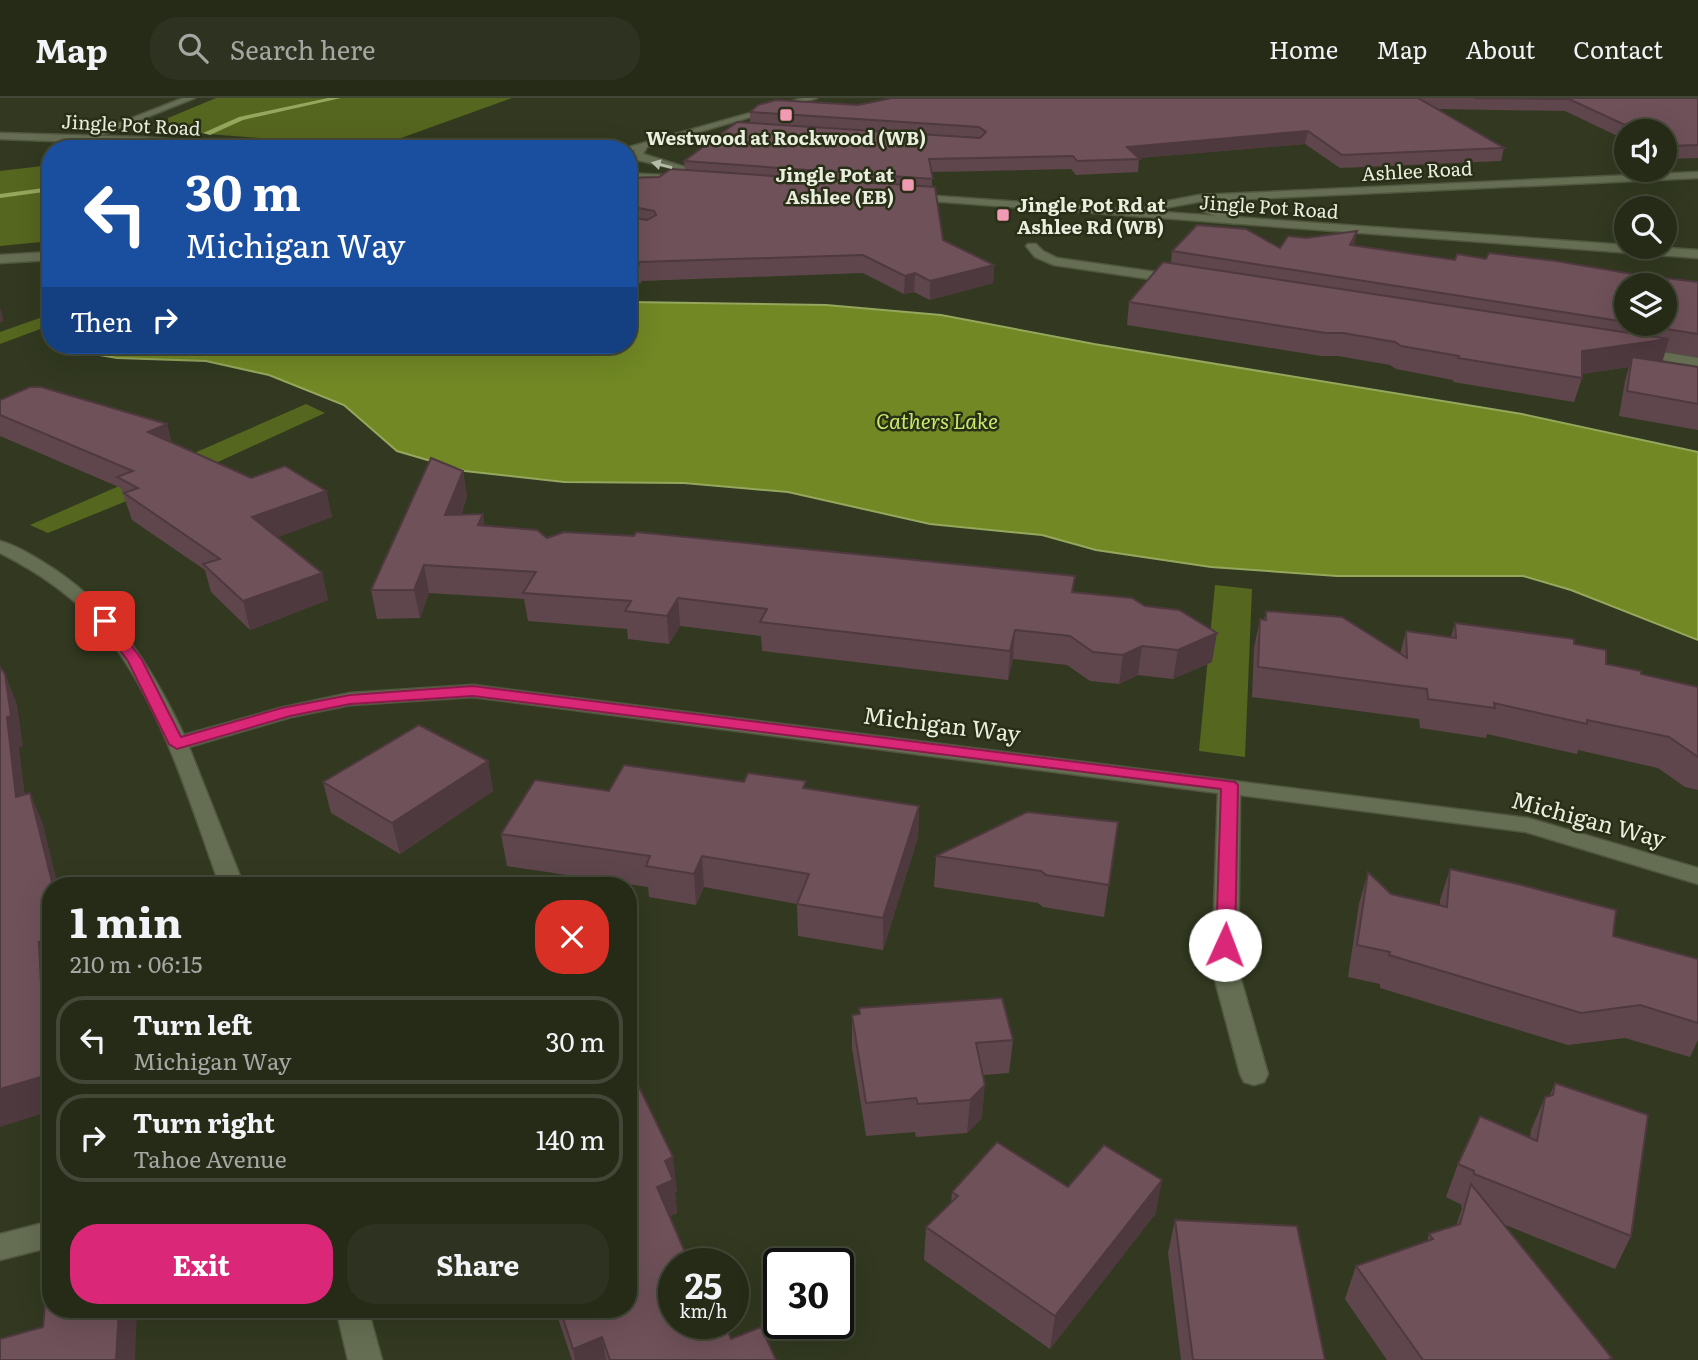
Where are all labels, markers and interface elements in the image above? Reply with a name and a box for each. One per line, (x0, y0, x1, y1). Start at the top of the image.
search box (150, 17, 640, 80)
text: Map (35, 24, 108, 73)
icon: search (174, 29, 212, 67)
text: Search here (230, 29, 376, 68)
text: Home (1269, 31, 1338, 66)
text: Map (1376, 31, 1427, 66)
text: About (1465, 31, 1535, 66)
text: Contact (1573, 31, 1663, 66)
street label: Jingle Pot Road (61, 106, 202, 142)
marker: Westwood at Rockwood (WB) (778, 107, 794, 123)
map controls (1614, 119, 1677, 336)
button: sound (1614, 119, 1677, 182)
place label: Westwood at Rockwood (WB) (646, 123, 926, 151)
text: 30 m (185, 153, 301, 226)
street label: Ashlee Road (1361, 153, 1473, 187)
one-way arrow (651, 159, 673, 170)
place label: Jingle Pot at Ashlee (EB) (775, 160, 895, 210)
icon: left (70, 168, 161, 259)
marker: Jingle Pot at Ashlee (EB) (900, 177, 916, 193)
street label: Jingle Pot Road (1198, 187, 1340, 225)
place label: Jingle Pot Rd at Ashlee Rd (WB) (1017, 190, 1166, 240)
button: search (1614, 196, 1677, 259)
marker: Jingle Pot Rd at Ashlee Rd (WB) (995, 207, 1011, 223)
text: Michigan Way (185, 220, 405, 268)
button: layers (1614, 273, 1677, 336)
text: Then (70, 301, 132, 340)
icon: right (146, 301, 184, 339)
water label: Cathers Lake (876, 404, 998, 435)
pin (75, 591, 135, 651)
icon: arrive (86, 602, 124, 640)
street label: Michigan Way (861, 696, 1023, 750)
street label: Michigan Way (1508, 781, 1671, 855)
text: 1 min (70, 889, 182, 951)
button: close (535, 900, 609, 974)
position arrow (1188, 908, 1262, 982)
text: 210 m · 06:15 (70, 946, 202, 980)
text: Turn left (133, 1004, 252, 1043)
icon: left (74, 1021, 112, 1059)
text: 30 m (545, 1021, 605, 1060)
text: Michigan Way (133, 1043, 291, 1077)
text: Turn right (133, 1102, 275, 1141)
icon: right (74, 1119, 112, 1157)
text: 140 m (536, 1119, 605, 1158)
text: Tahoe Avenue (133, 1141, 287, 1175)
button: Exit (70, 1224, 333, 1304)
button: Share (347, 1224, 609, 1304)
speed limit sign: 30 (763, 1248, 854, 1339)
text: 25 (685, 1258, 722, 1310)
text: km/h (680, 1297, 727, 1324)

